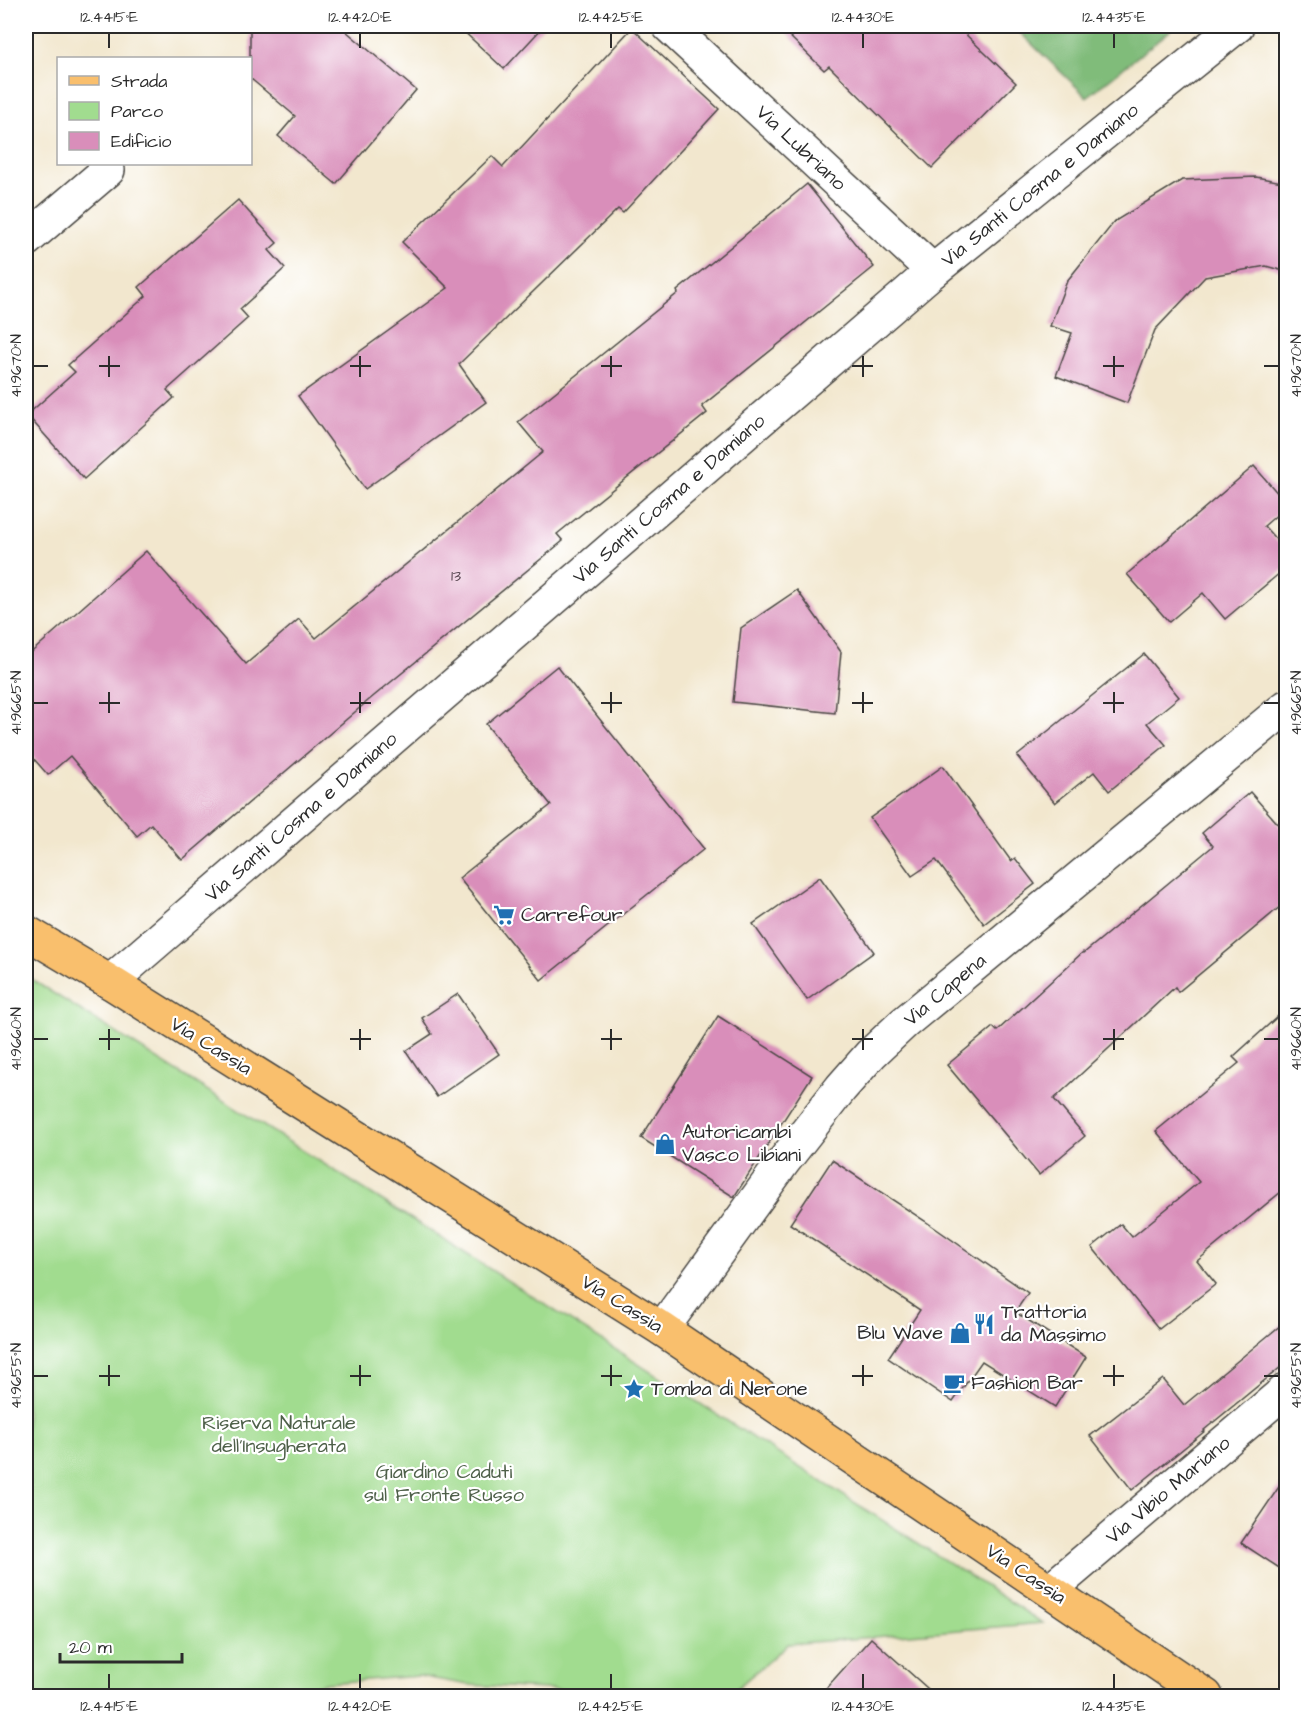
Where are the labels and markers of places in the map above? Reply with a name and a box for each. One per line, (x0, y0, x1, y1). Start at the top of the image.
place label: Carrefour (521, 901, 623, 929)
supermarket icon: Carrefour (492, 903, 516, 927)
place label: Autoricambi Vasco Libiani (682, 1118, 801, 1169)
shop icon: Autoricambi Vasco Libiani (653, 1132, 677, 1156)
place label: Trattoria da Massimo (1001, 1298, 1106, 1349)
restaurant icon: Trattoria da Massimo (972, 1312, 996, 1336)
place label: Blu Wave (857, 1319, 943, 1347)
shop icon: Blu Wave (948, 1321, 972, 1345)
place label: Fashion Bar (971, 1369, 1083, 1397)
cafe icon: Fashion Bar (942, 1371, 966, 1395)
place label: Tomba di Nerone (651, 1375, 808, 1403)
place icon: Tomba di Nerone (622, 1377, 646, 1401)

